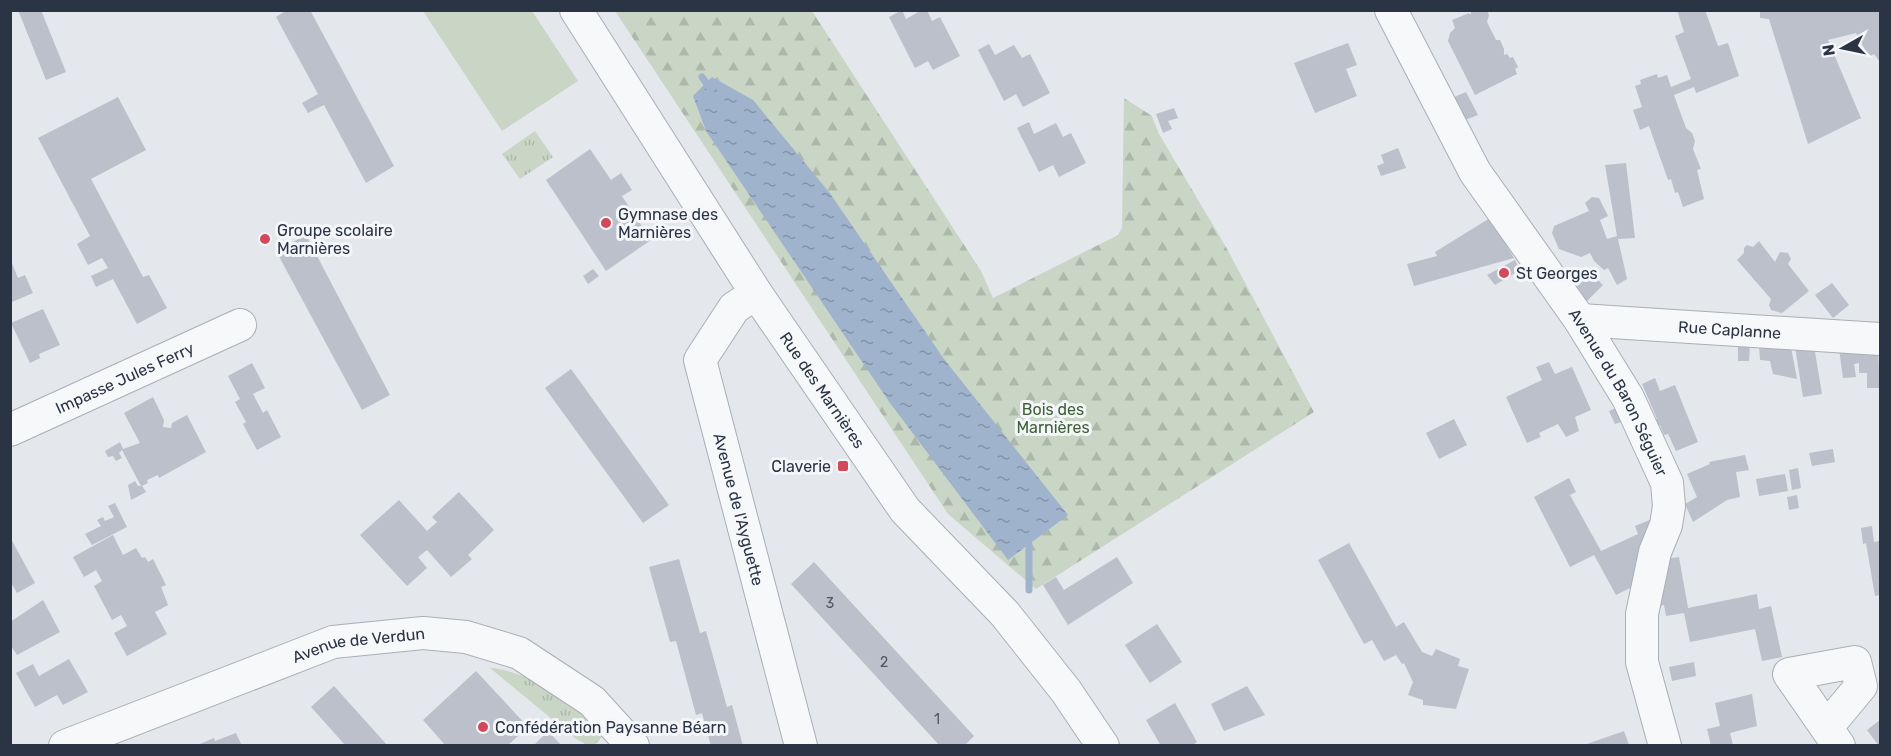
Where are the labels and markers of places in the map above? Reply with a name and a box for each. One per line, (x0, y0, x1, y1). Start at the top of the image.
place label: Gymnase des Marnières (618, 205, 718, 242)
marker: Gymnase des Marnières (599, 216, 613, 230)
place label: Groupe scolaire Marnières (277, 221, 393, 258)
marker: Groupe scolaire Marnières (258, 232, 272, 246)
place label: St Georges (1516, 264, 1598, 283)
marker: St Georges (1497, 266, 1511, 280)
place label: Claverie (771, 457, 831, 476)
marker: Claverie (836, 459, 850, 473)
place label: Confédération Paysanne Béarn (495, 718, 726, 737)
marker: Confédération Paysanne Béarn (476, 720, 490, 734)

